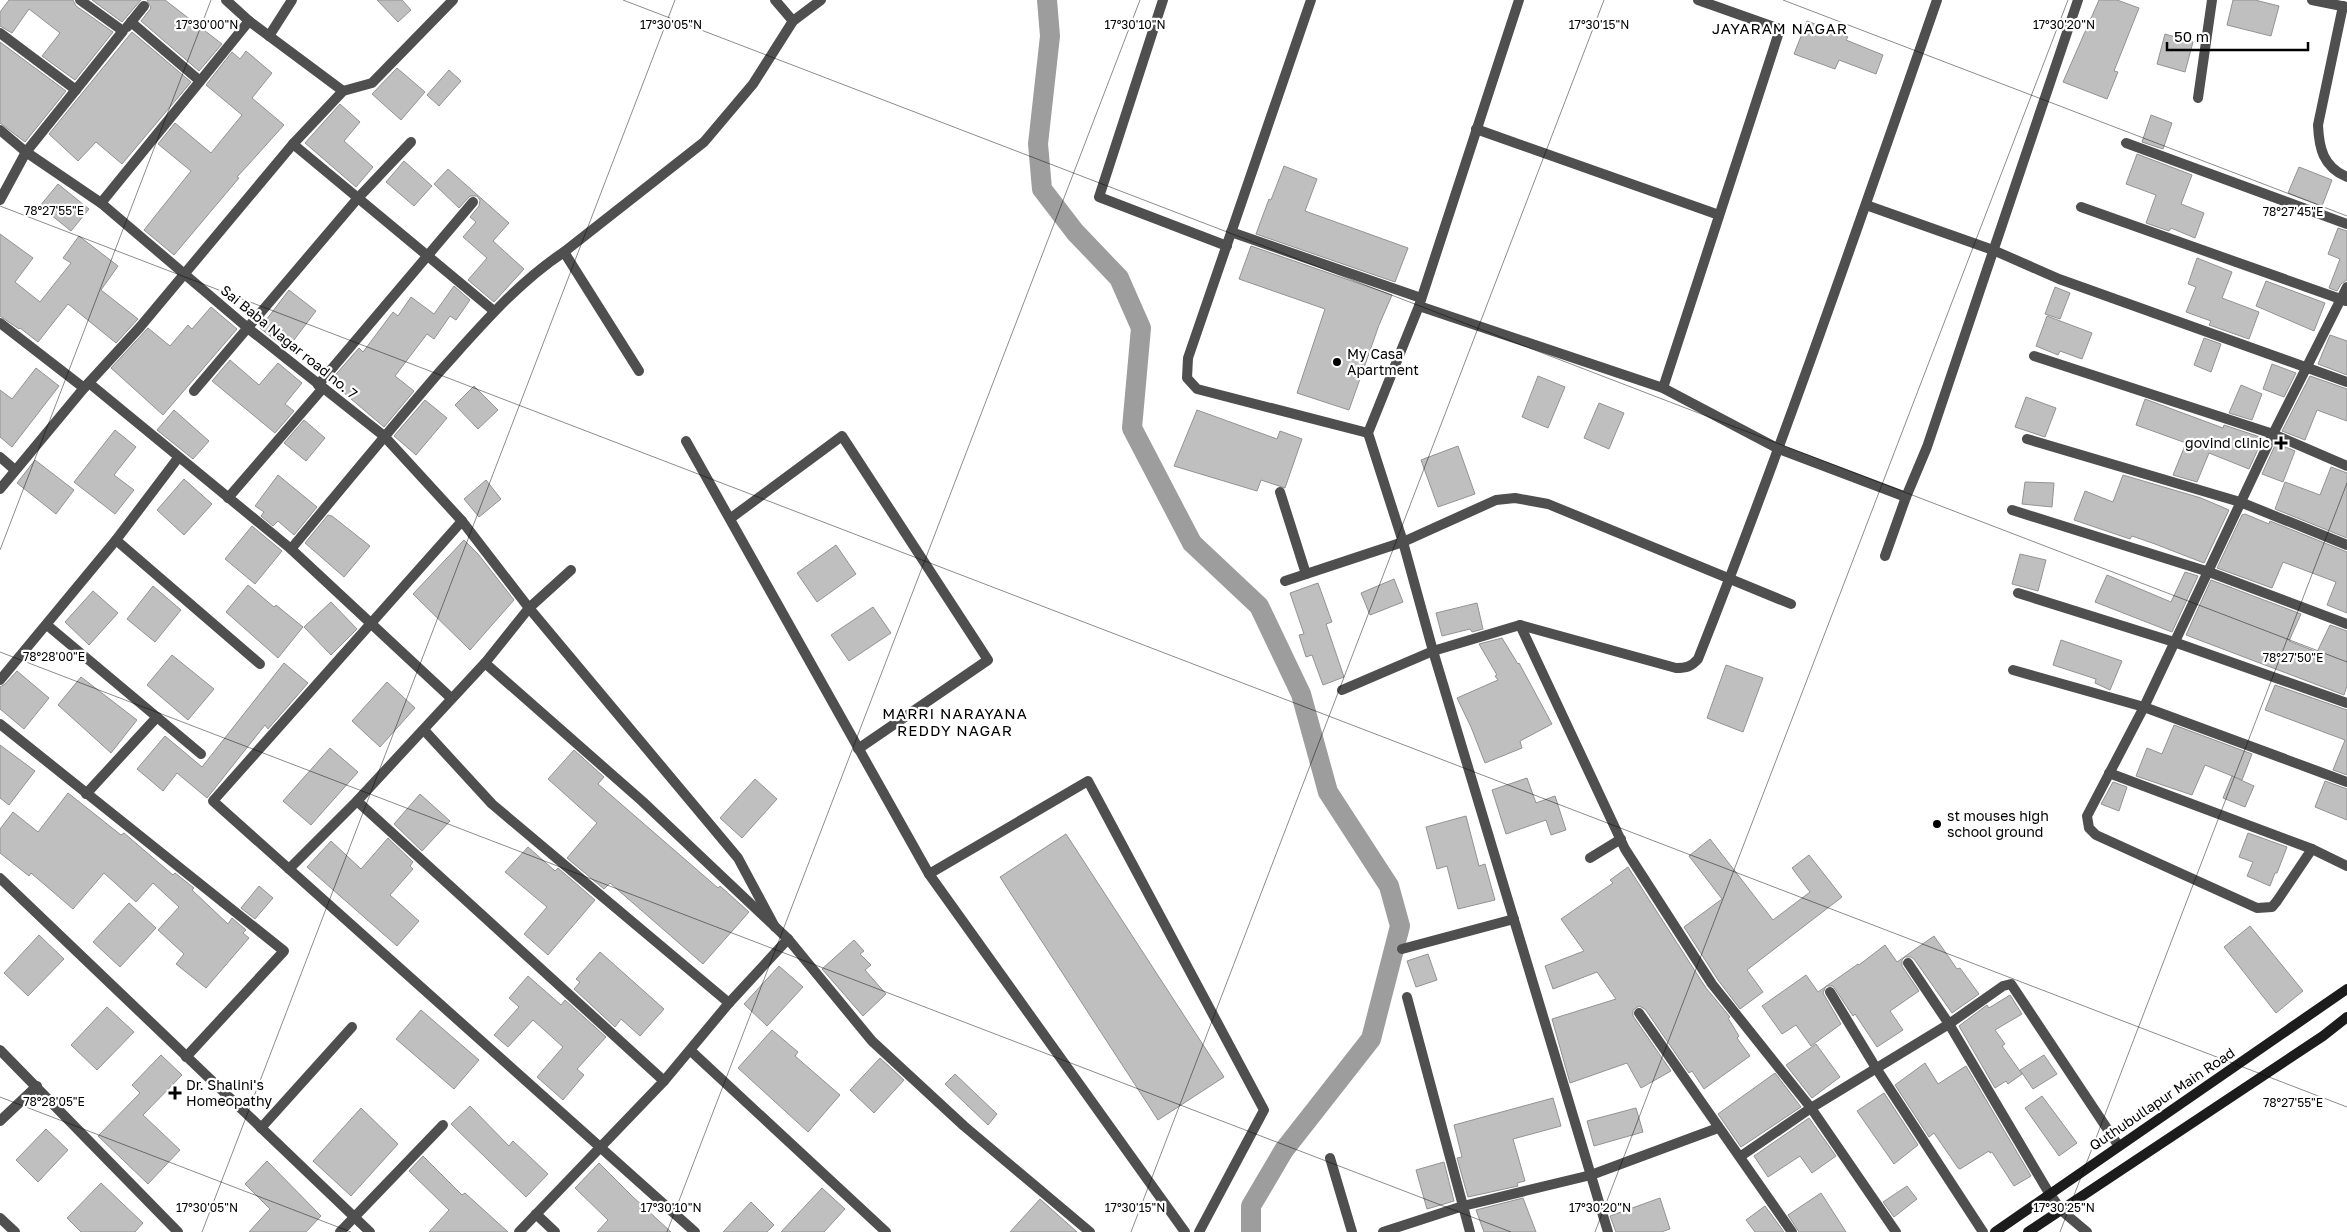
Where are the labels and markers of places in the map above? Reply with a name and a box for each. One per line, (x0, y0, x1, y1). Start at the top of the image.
place label: My Casa Apartment (1347, 345, 1419, 378)
marker: My Casa Apartment (1331, 356, 1343, 368)
place label: govind clinic (2185, 434, 2270, 451)
marker: govind clinic (2274, 436, 2288, 450)
place label: st mouses high school ground (1947, 807, 2049, 840)
marker: st mouses high school ground (1931, 818, 1943, 830)
place label: Dr. Shalini's Homeopathy (186, 1076, 272, 1109)
marker: Dr. Shalini's Homeopathy (168, 1086, 182, 1100)

